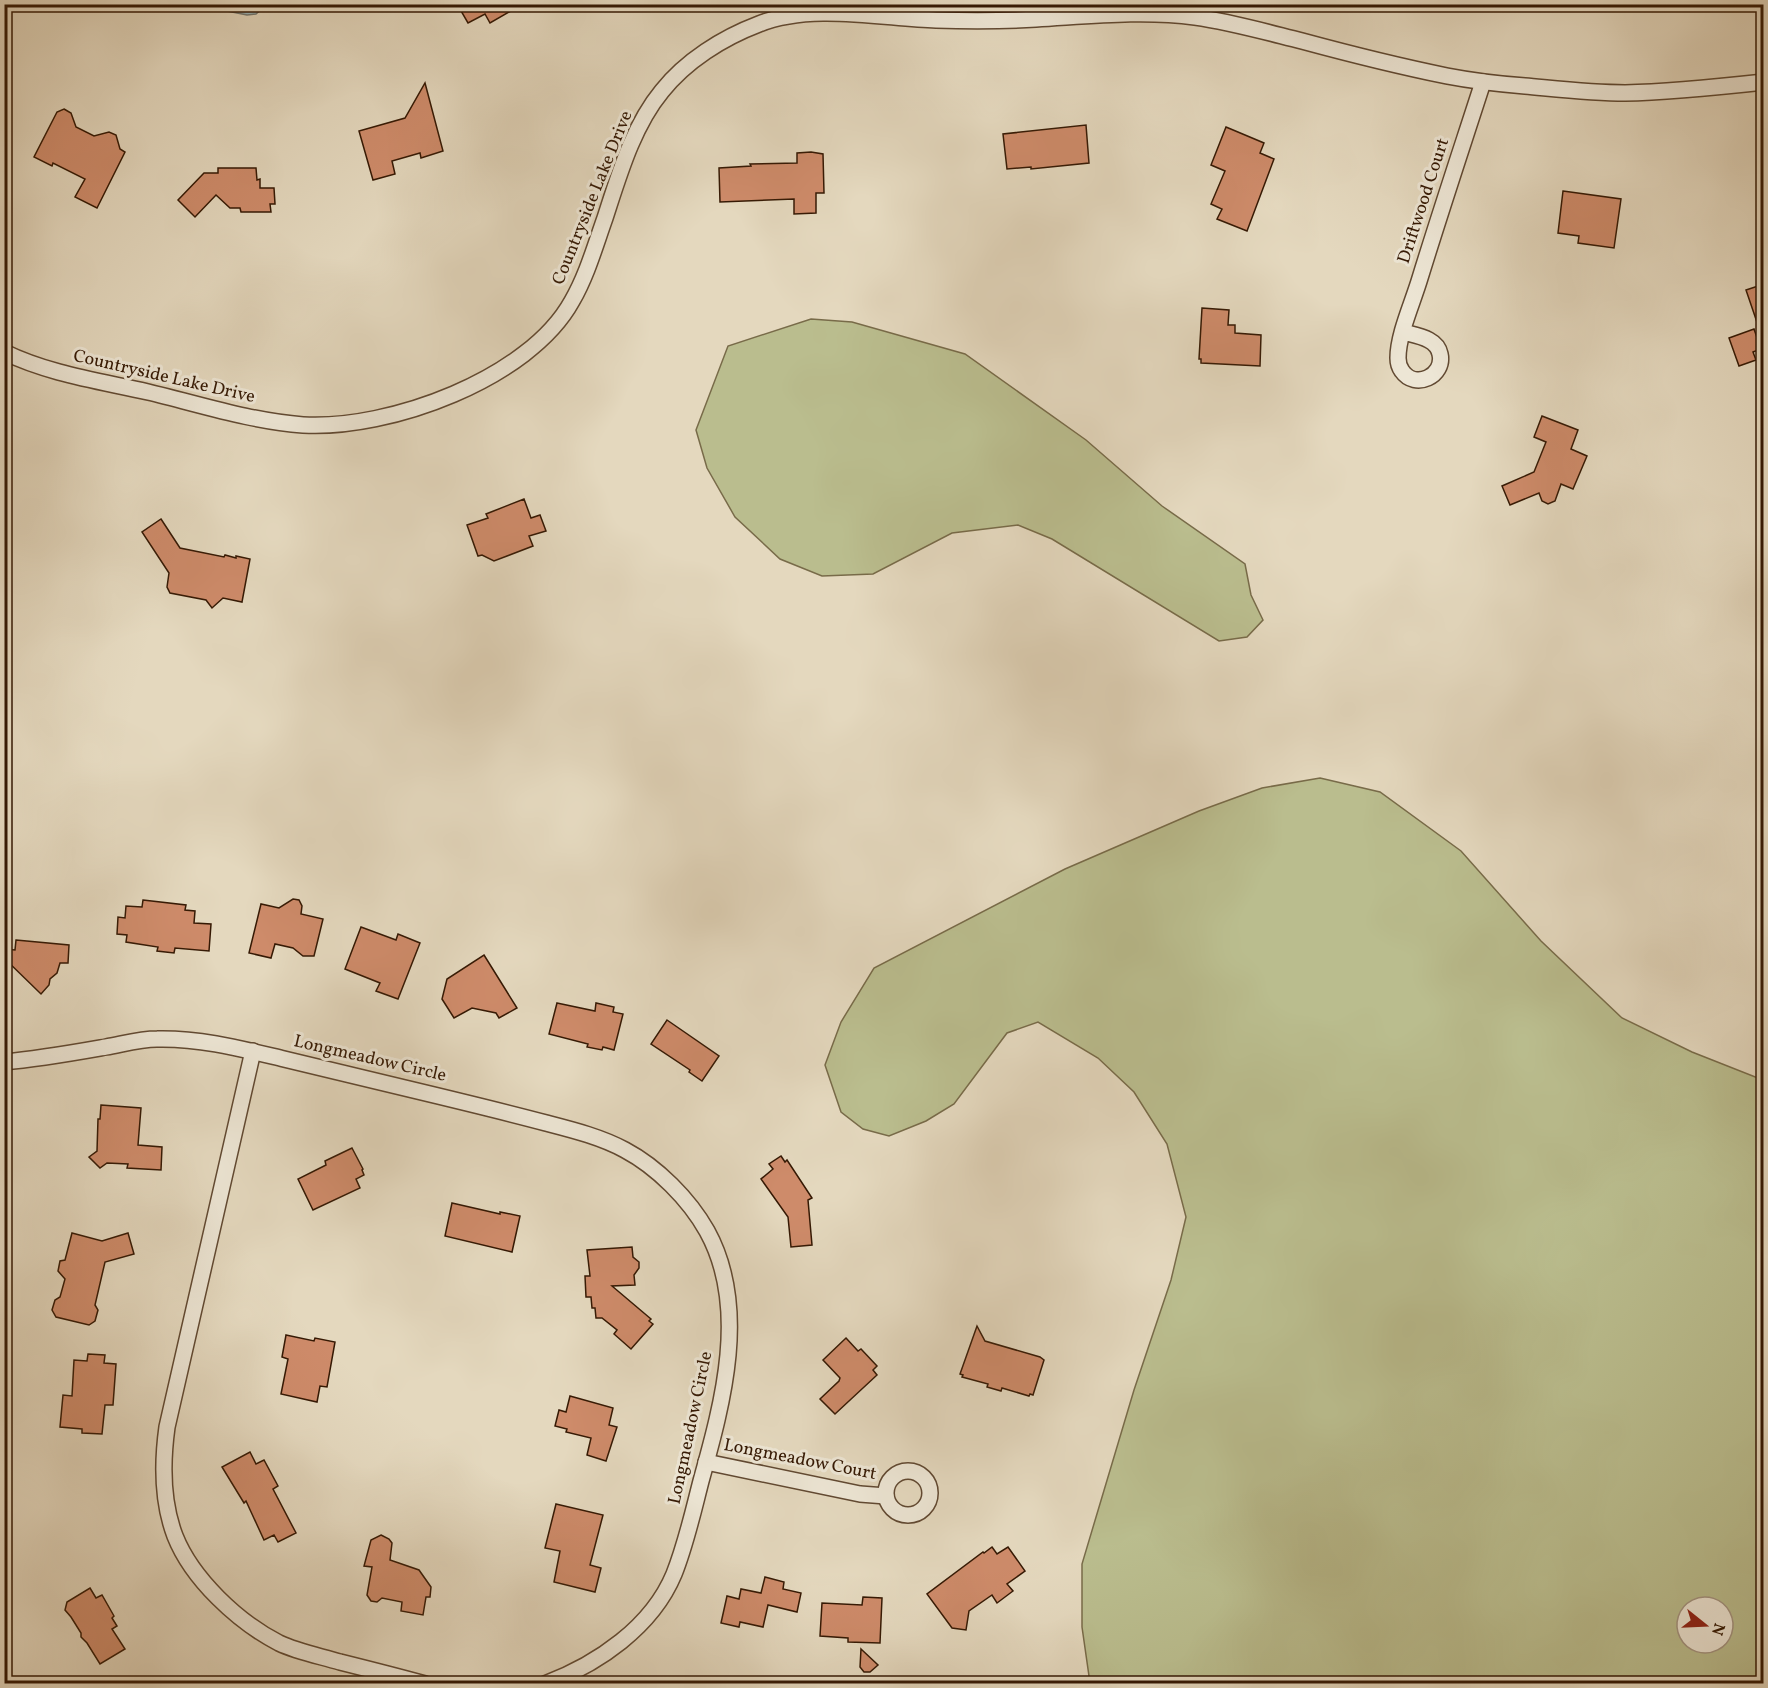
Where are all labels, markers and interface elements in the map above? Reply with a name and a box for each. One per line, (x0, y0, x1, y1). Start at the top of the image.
street label: Countryside Lake Drive (547, 107, 639, 289)
street label: Driftwood Court (1392, 135, 1456, 267)
street label: Countryside Lake Drive (71, 344, 257, 410)
street label: Longmeadow Circle (291, 1029, 449, 1089)
street label: Longmeadow Circle (663, 1349, 719, 1507)
street label: Longmeadow Court (722, 1433, 878, 1487)
north arrow (1675, 1595, 1735, 1655)
text: N (1705, 1620, 1730, 1638)

